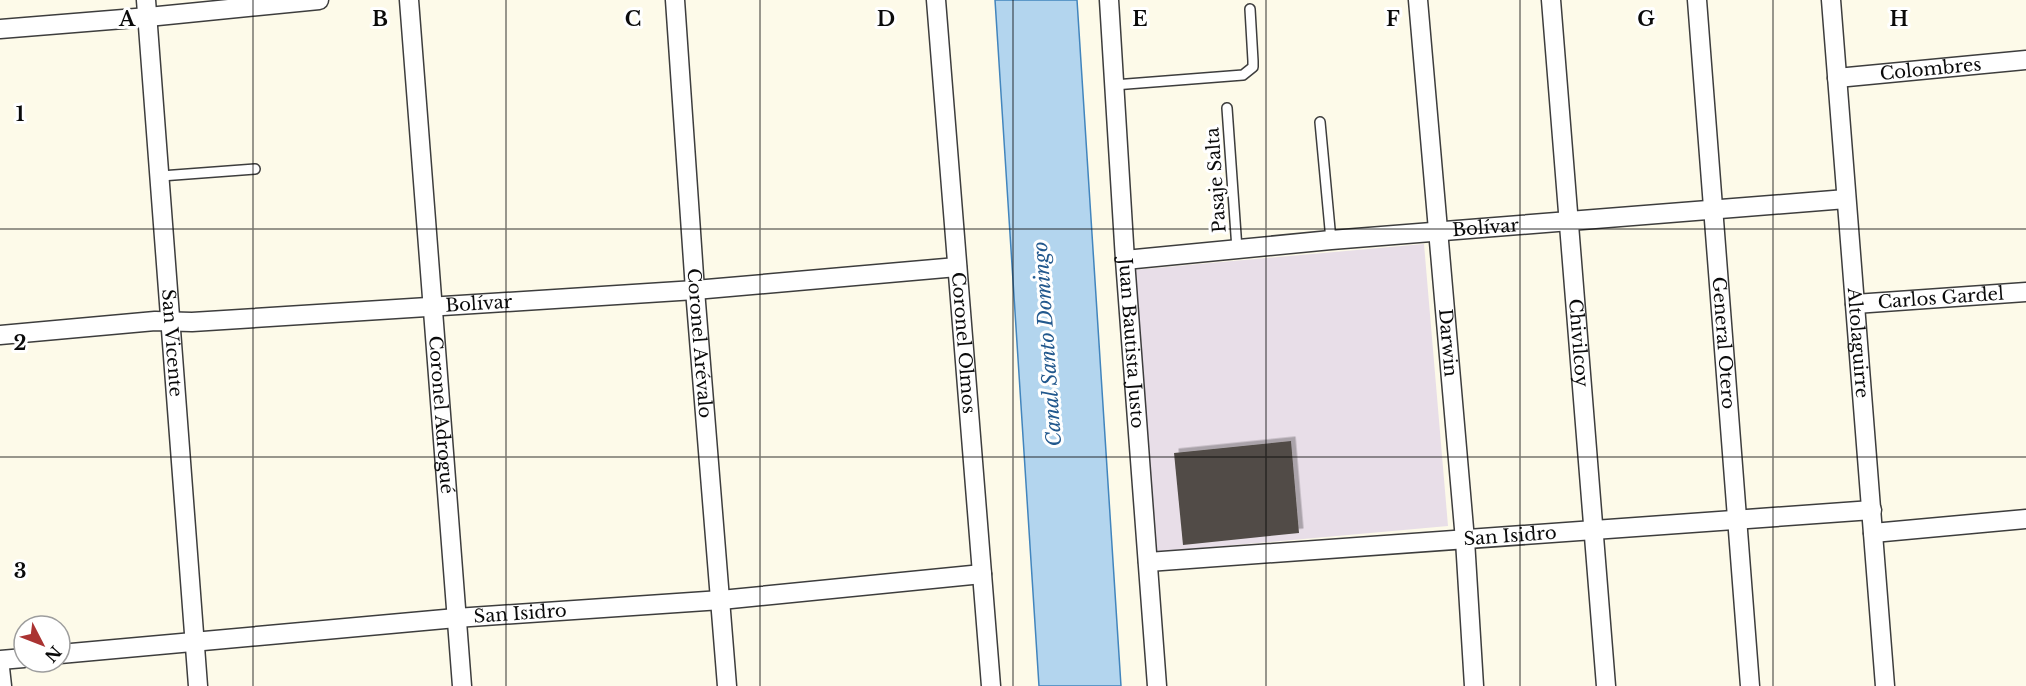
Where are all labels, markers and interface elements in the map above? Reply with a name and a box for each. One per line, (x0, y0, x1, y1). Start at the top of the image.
text: A (118, 7, 136, 31)
text: B (372, 7, 388, 31)
text: C (625, 7, 641, 31)
text: D (877, 7, 895, 31)
text: E (1132, 7, 1148, 31)
text: F (1386, 7, 1400, 31)
text: G (1637, 7, 1655, 31)
text: H (1890, 7, 1909, 31)
street label: Colombres (1879, 53, 1982, 85)
text: 1 (16, 102, 25, 126)
street label: Pasaje Salta (1201, 127, 1231, 233)
street label: Bolívar (1451, 214, 1520, 241)
water label: Canal Santo Domingo (1028, 241, 1066, 447)
street label: Juan Bautista Justo (1114, 255, 1149, 429)
street label: Coronel Arévalo (683, 267, 716, 419)
street label: Coronel Olmos (947, 271, 980, 415)
street label: General Otero (1707, 276, 1740, 410)
street label: Carlos Gardel (1877, 283, 2005, 313)
street label: Altolaguirre (1843, 286, 1873, 399)
street label: San Vicente (157, 288, 187, 398)
street label: Bolívar (445, 291, 513, 317)
street label: Chivilcoy (1564, 298, 1593, 388)
street label: Darwin (1434, 308, 1462, 378)
text: 2 (13, 331, 27, 355)
street label: Coronel Adrogué (424, 335, 458, 495)
street label: San Isidro (1463, 522, 1557, 550)
text: 3 (14, 559, 26, 583)
street label: San Isidro (473, 600, 567, 628)
north arrow (12, 614, 72, 674)
text: N (41, 642, 66, 666)

